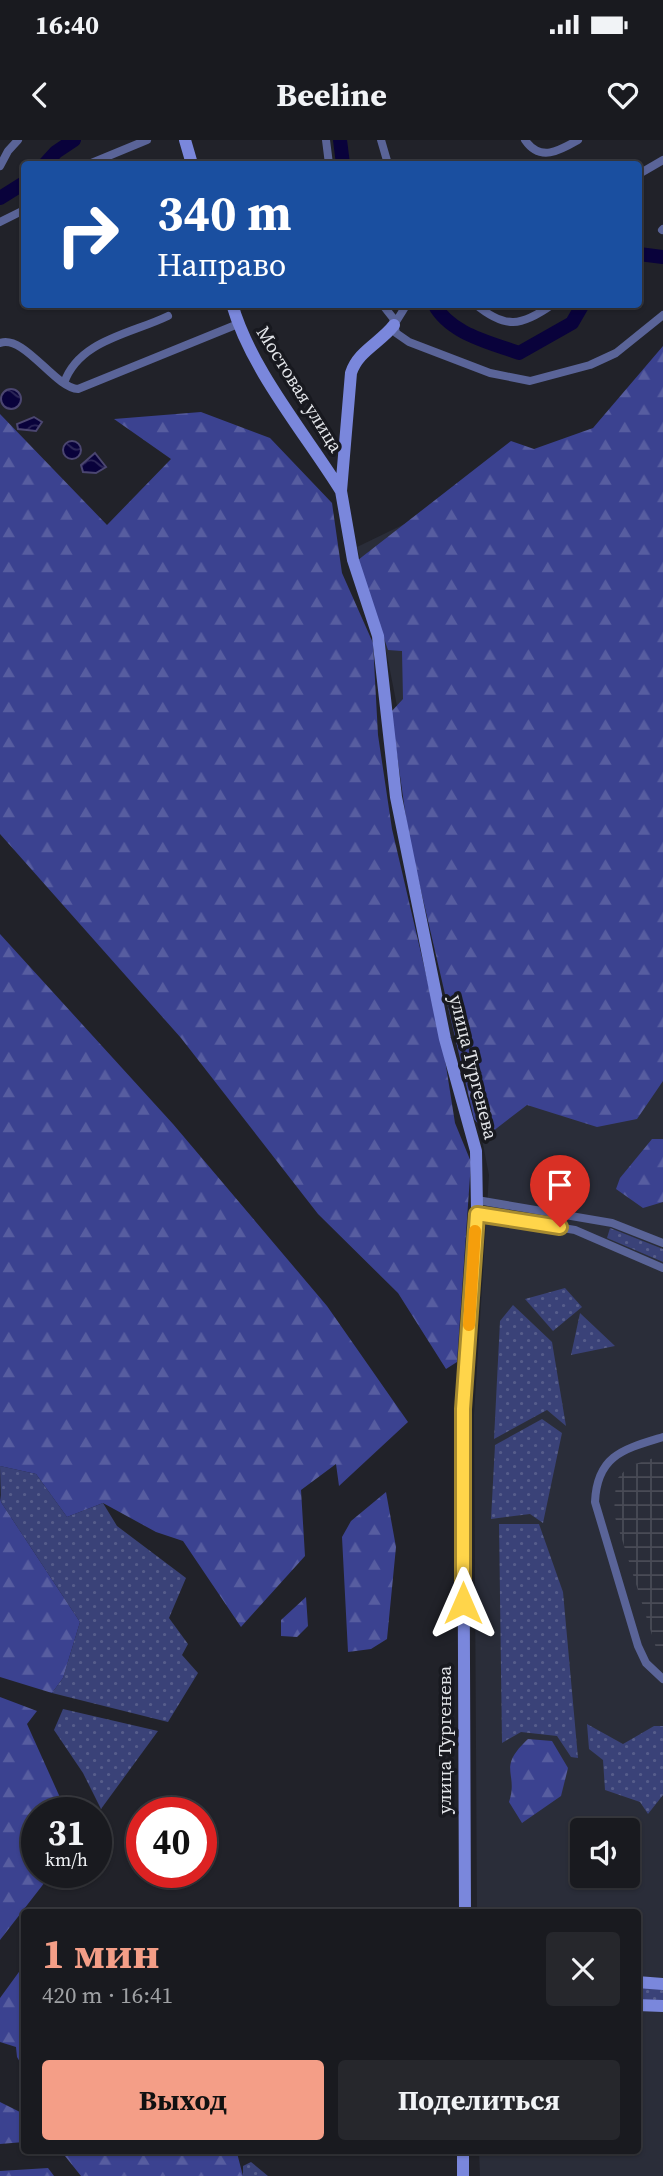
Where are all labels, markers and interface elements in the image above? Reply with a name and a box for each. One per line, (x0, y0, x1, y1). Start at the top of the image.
text: 16:40 (35, 7, 99, 43)
text: Beeline (276, 73, 387, 117)
icon: back (21, 76, 59, 114)
icon: heart (604, 76, 642, 114)
text: 340 m (157, 179, 292, 246)
icon: right (42, 189, 133, 280)
text: Направо (157, 243, 286, 287)
street label: Мостовая улица (251, 321, 349, 457)
street label: улица Тургенева (443, 992, 505, 1142)
pin (530, 1155, 590, 1227)
icon: arrive (541, 1166, 579, 1204)
position arrow (426, 1566, 500, 1640)
street label: улица Тургенева (431, 1666, 457, 1814)
speed limit sign: 40 (126, 1797, 217, 1888)
text: 31 (48, 1809, 85, 1857)
map controls (570, 1818, 640, 1888)
button: sound (570, 1818, 640, 1888)
text: km/h (45, 1847, 88, 1872)
text: 1 мин (42, 1924, 159, 1982)
button: close (546, 1932, 620, 2006)
text: 420 m · 16:41 (42, 1979, 173, 2011)
button: Выход (42, 2060, 324, 2140)
button: Поделиться (338, 2060, 620, 2140)

